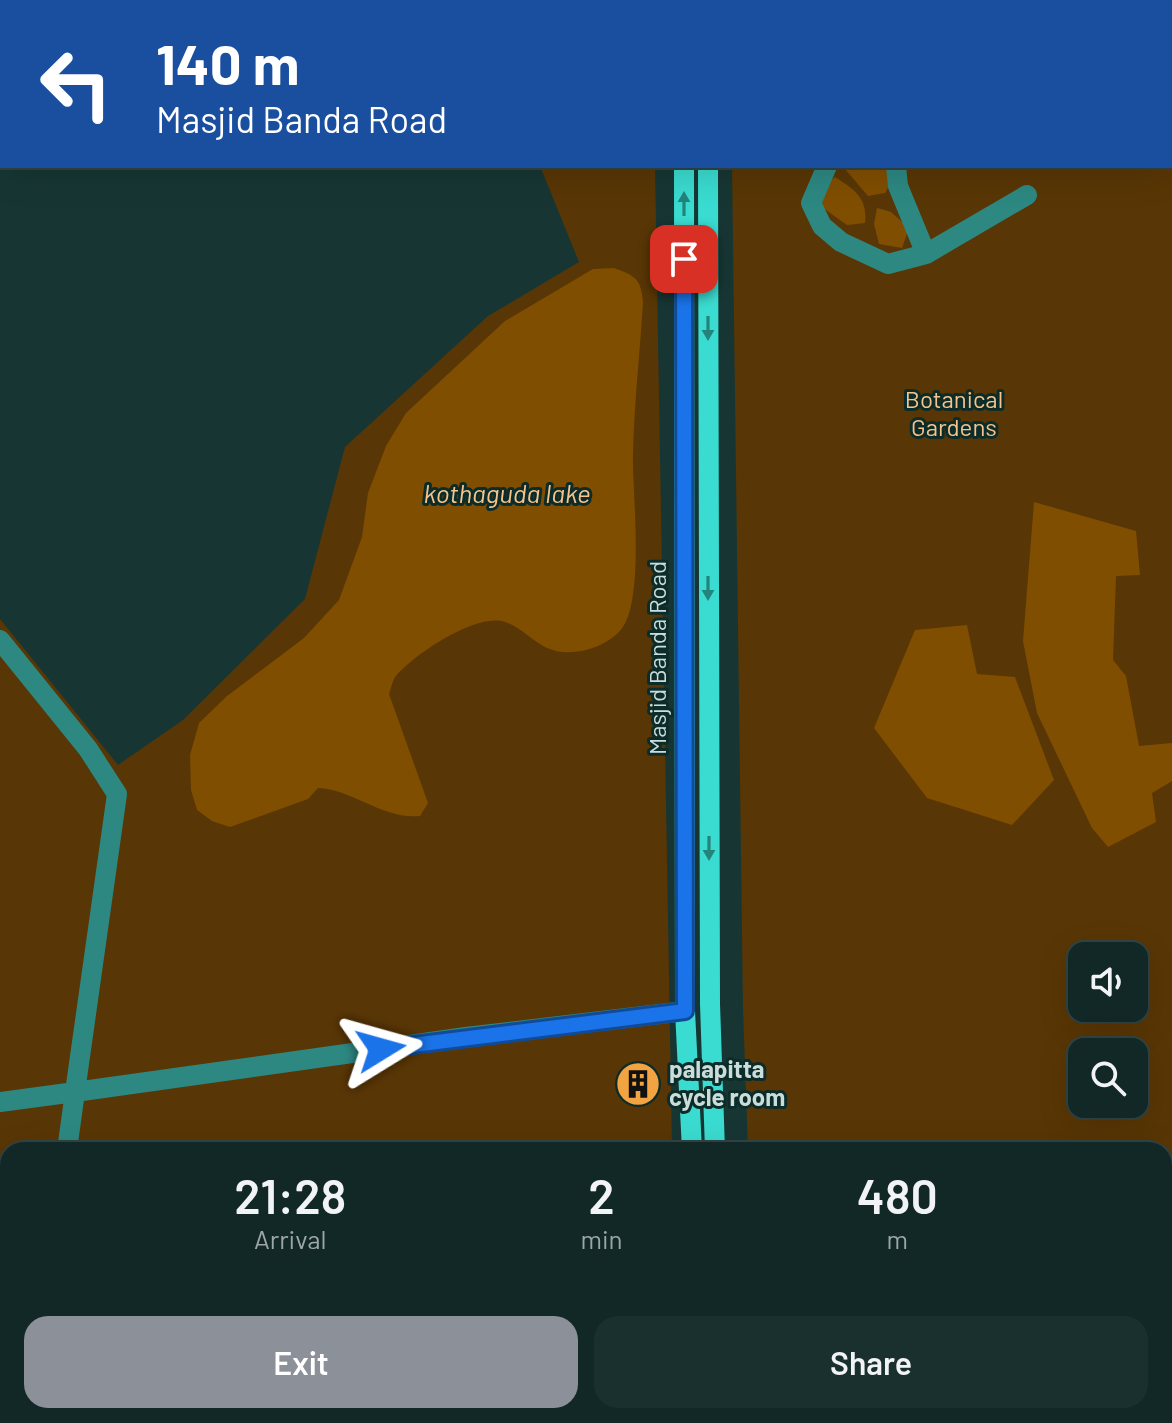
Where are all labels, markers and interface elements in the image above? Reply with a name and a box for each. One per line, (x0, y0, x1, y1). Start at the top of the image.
text: 140 m (156, 29, 300, 96)
icon: left (24, 32, 128, 136)
text: Masjid Banda Road (156, 97, 447, 140)
one-way arrow (678, 191, 690, 216)
pin (650, 225, 718, 293)
icon: arrive (662, 237, 706, 281)
one-way arrow (702, 316, 714, 341)
park label: Botanical Gardens (905, 384, 1003, 441)
water label: kothaguda lake (424, 477, 591, 508)
street label: Masjid Banda Road (642, 561, 671, 755)
one-way arrow (702, 576, 714, 601)
one-way arrow (703, 836, 715, 861)
map controls (1068, 942, 1148, 1118)
button: sound (1068, 942, 1148, 1022)
position arrow (339, 1007, 423, 1091)
button: search (1068, 1038, 1148, 1118)
place label: palapitta cycle room (669, 1054, 785, 1111)
building icon: palapitta cycle room (614, 1060, 662, 1108)
text: 21:28 (234, 1166, 346, 1224)
text: 2 (588, 1166, 615, 1224)
text: 480 (857, 1166, 938, 1224)
text: Arrival (254, 1223, 327, 1254)
text: min (580, 1223, 623, 1254)
text: m (887, 1223, 908, 1254)
button: Exit (24, 1316, 578, 1408)
button: Share (594, 1316, 1148, 1408)

